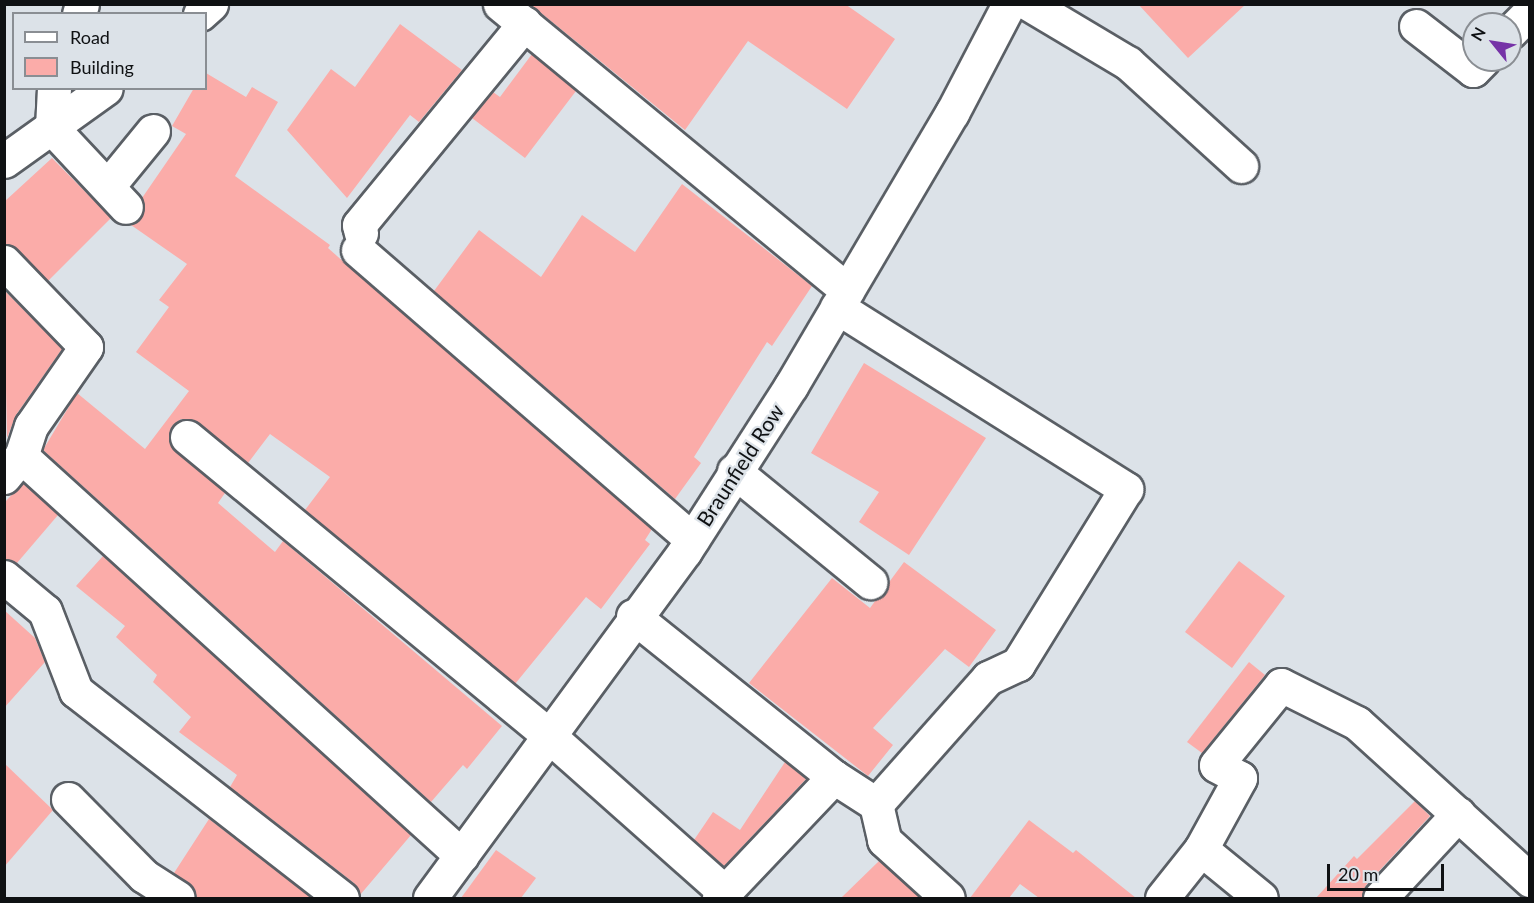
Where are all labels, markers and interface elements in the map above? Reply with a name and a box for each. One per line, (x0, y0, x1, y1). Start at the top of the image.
legend (12, 12, 207, 90)
north arrow (1462, 12, 1522, 72)
text: N (1466, 24, 1489, 44)
text: Road (70, 26, 110, 48)
text: Building (70, 56, 134, 78)
street label: Braunfield Row (691, 399, 789, 531)
scale bar (1330, 852, 1447, 890)
text: 20 m (1338, 863, 1378, 885)

